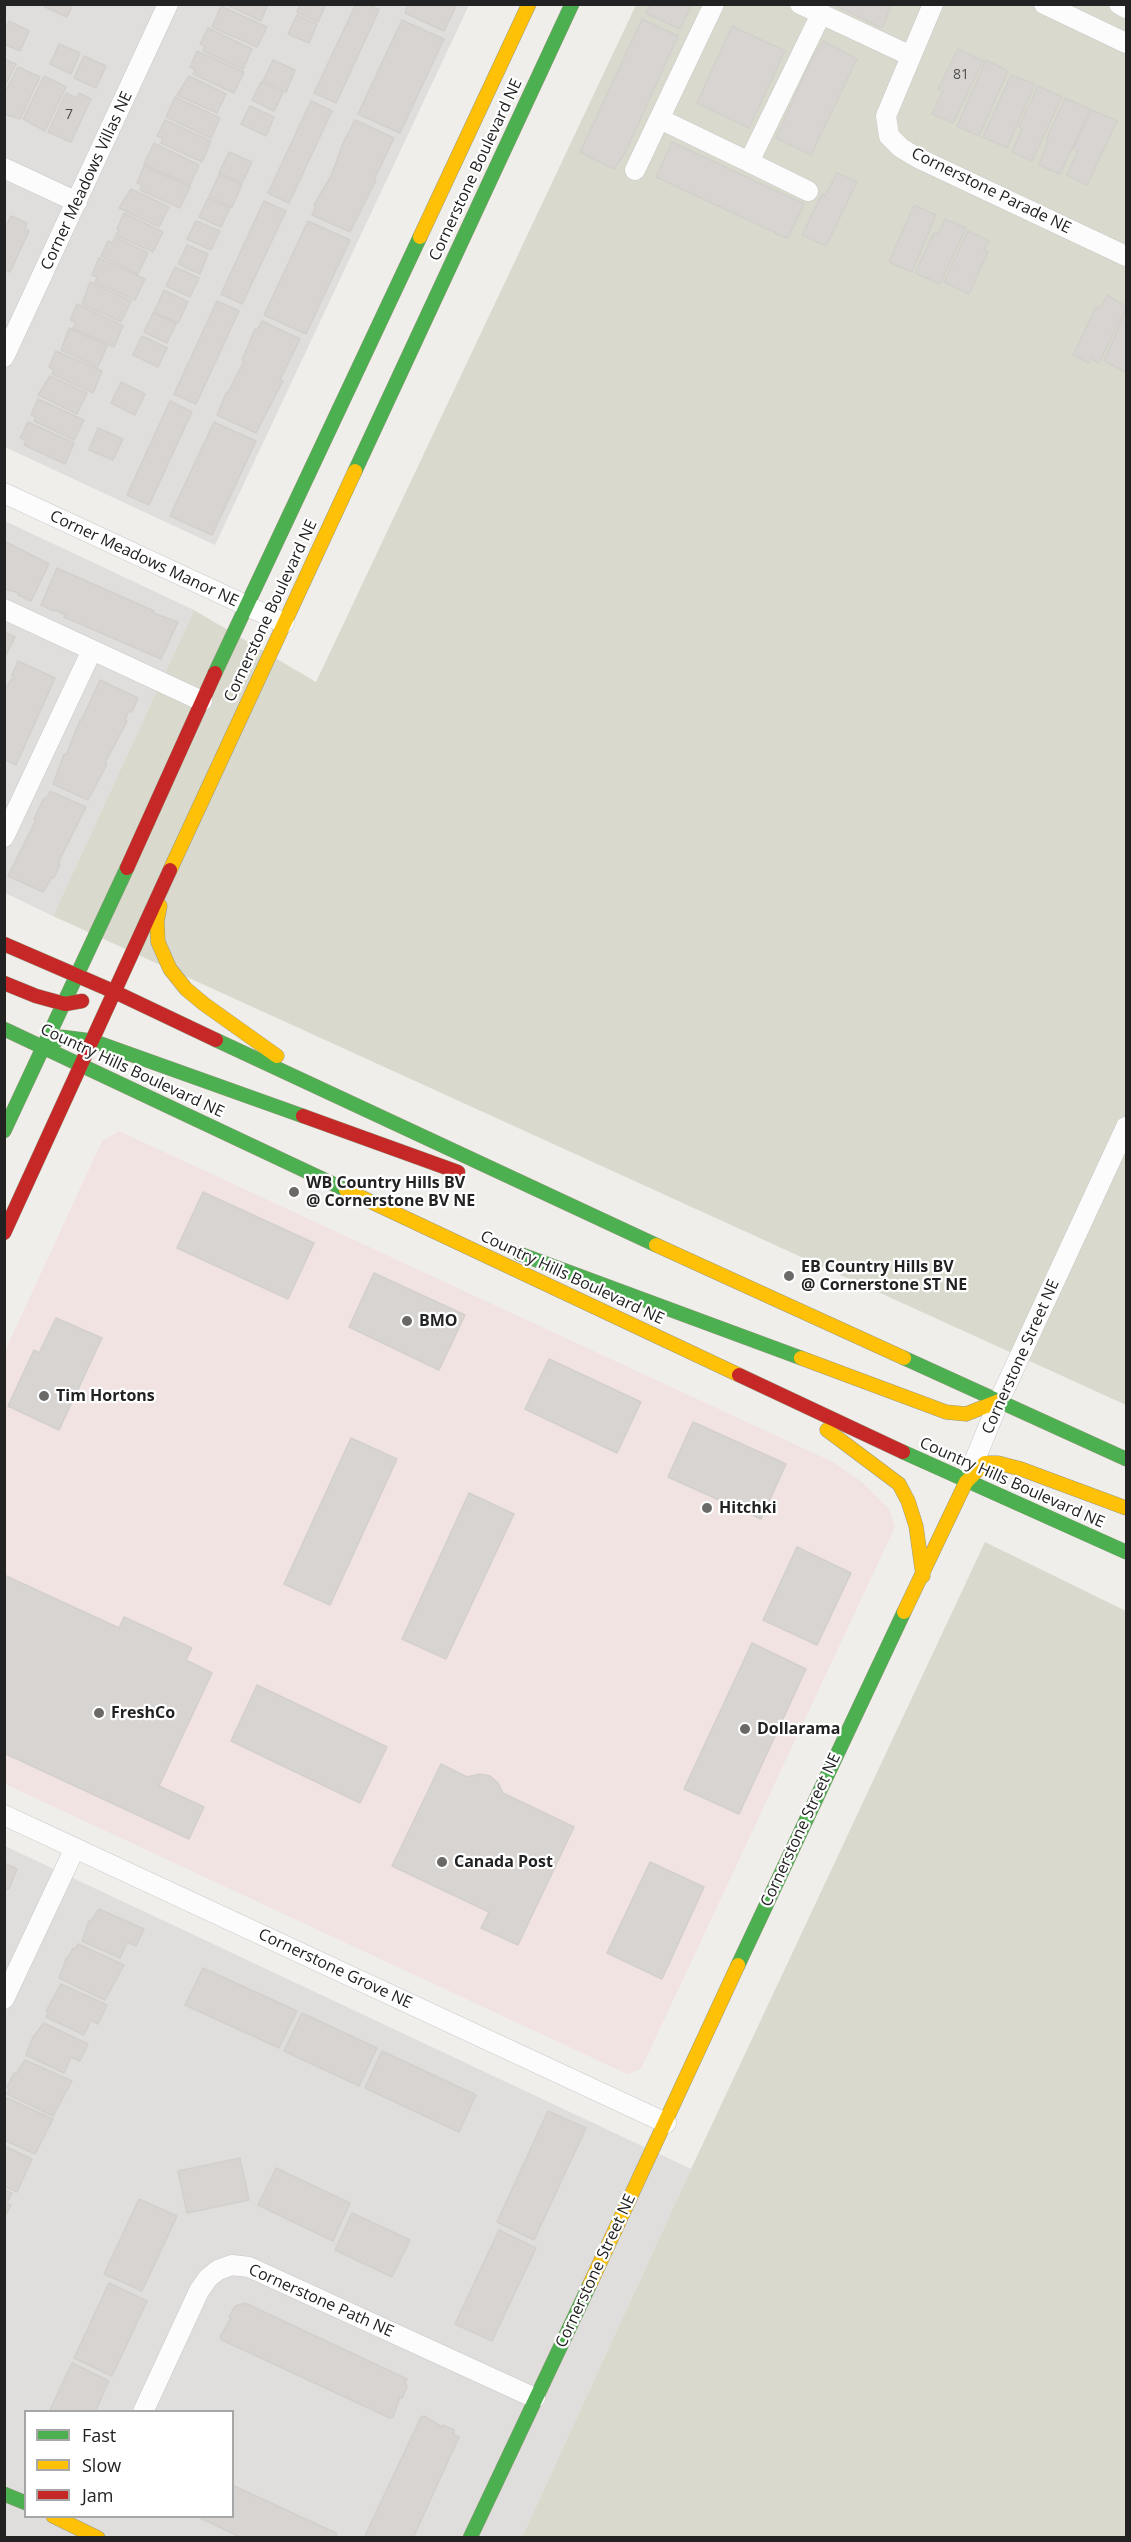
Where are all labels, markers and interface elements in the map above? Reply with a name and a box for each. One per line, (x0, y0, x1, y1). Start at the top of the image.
house number: 81 (953, 67, 969, 83)
street label: Cornerstone Boulevard NE (425, 76, 527, 264)
street label: Corner Meadows Villas NE (37, 89, 137, 273)
house number: 7 (65, 107, 73, 123)
street label: Cornerstone Parade NE (908, 144, 1074, 238)
street label: Corner Meadows Manor NE (47, 507, 241, 611)
street label: Cornerstone Boulevard NE (220, 517, 322, 705)
street label: Country Hills Boulevard NE (37, 1020, 227, 1122)
place label: WB Country Hills BV @ Cornerstone BV NE (306, 1173, 475, 1211)
marker: WB Country Hills BV @ Cornerstone BV NE (287, 1185, 301, 1199)
street label: Country Hills Boulevard NE (477, 1227, 667, 1329)
place label: EB Country Hills BV @ Cornerstone ST NE (801, 1257, 967, 1295)
marker: EB Country Hills BV @ Cornerstone ST NE (782, 1269, 796, 1283)
street label: Cornerstone Street NE (978, 1277, 1064, 1437)
place label: BMO (419, 1311, 458, 1331)
marker: BMO (400, 1314, 414, 1328)
place label: Tim Hortons (56, 1386, 155, 1406)
marker: Tim Hortons (37, 1389, 51, 1403)
street label: Country Hills Boulevard NE (916, 1433, 1108, 1533)
place label: Hitchki (719, 1498, 777, 1518)
marker: Hitchki (700, 1501, 714, 1515)
place label: FreshCo (111, 1703, 175, 1723)
marker: FreshCo (92, 1706, 106, 1720)
place label: Dollarama (757, 1719, 840, 1739)
marker: Dollarama (738, 1722, 752, 1736)
street label: Cornerstone Street NE (757, 1750, 845, 1910)
place label: Canada Post (454, 1852, 553, 1872)
marker: Canada Post (435, 1855, 449, 1869)
street label: Cornerstone Grove NE (255, 1925, 415, 2013)
street label: Cornerstone Street NE (552, 2191, 640, 2351)
street label: Cornerstone Path NE (246, 2260, 396, 2342)
legend (24, 2410, 234, 2518)
text: Fast (82, 2423, 116, 2447)
text: Slow (82, 2453, 121, 2477)
text: Jam (82, 2483, 114, 2507)

